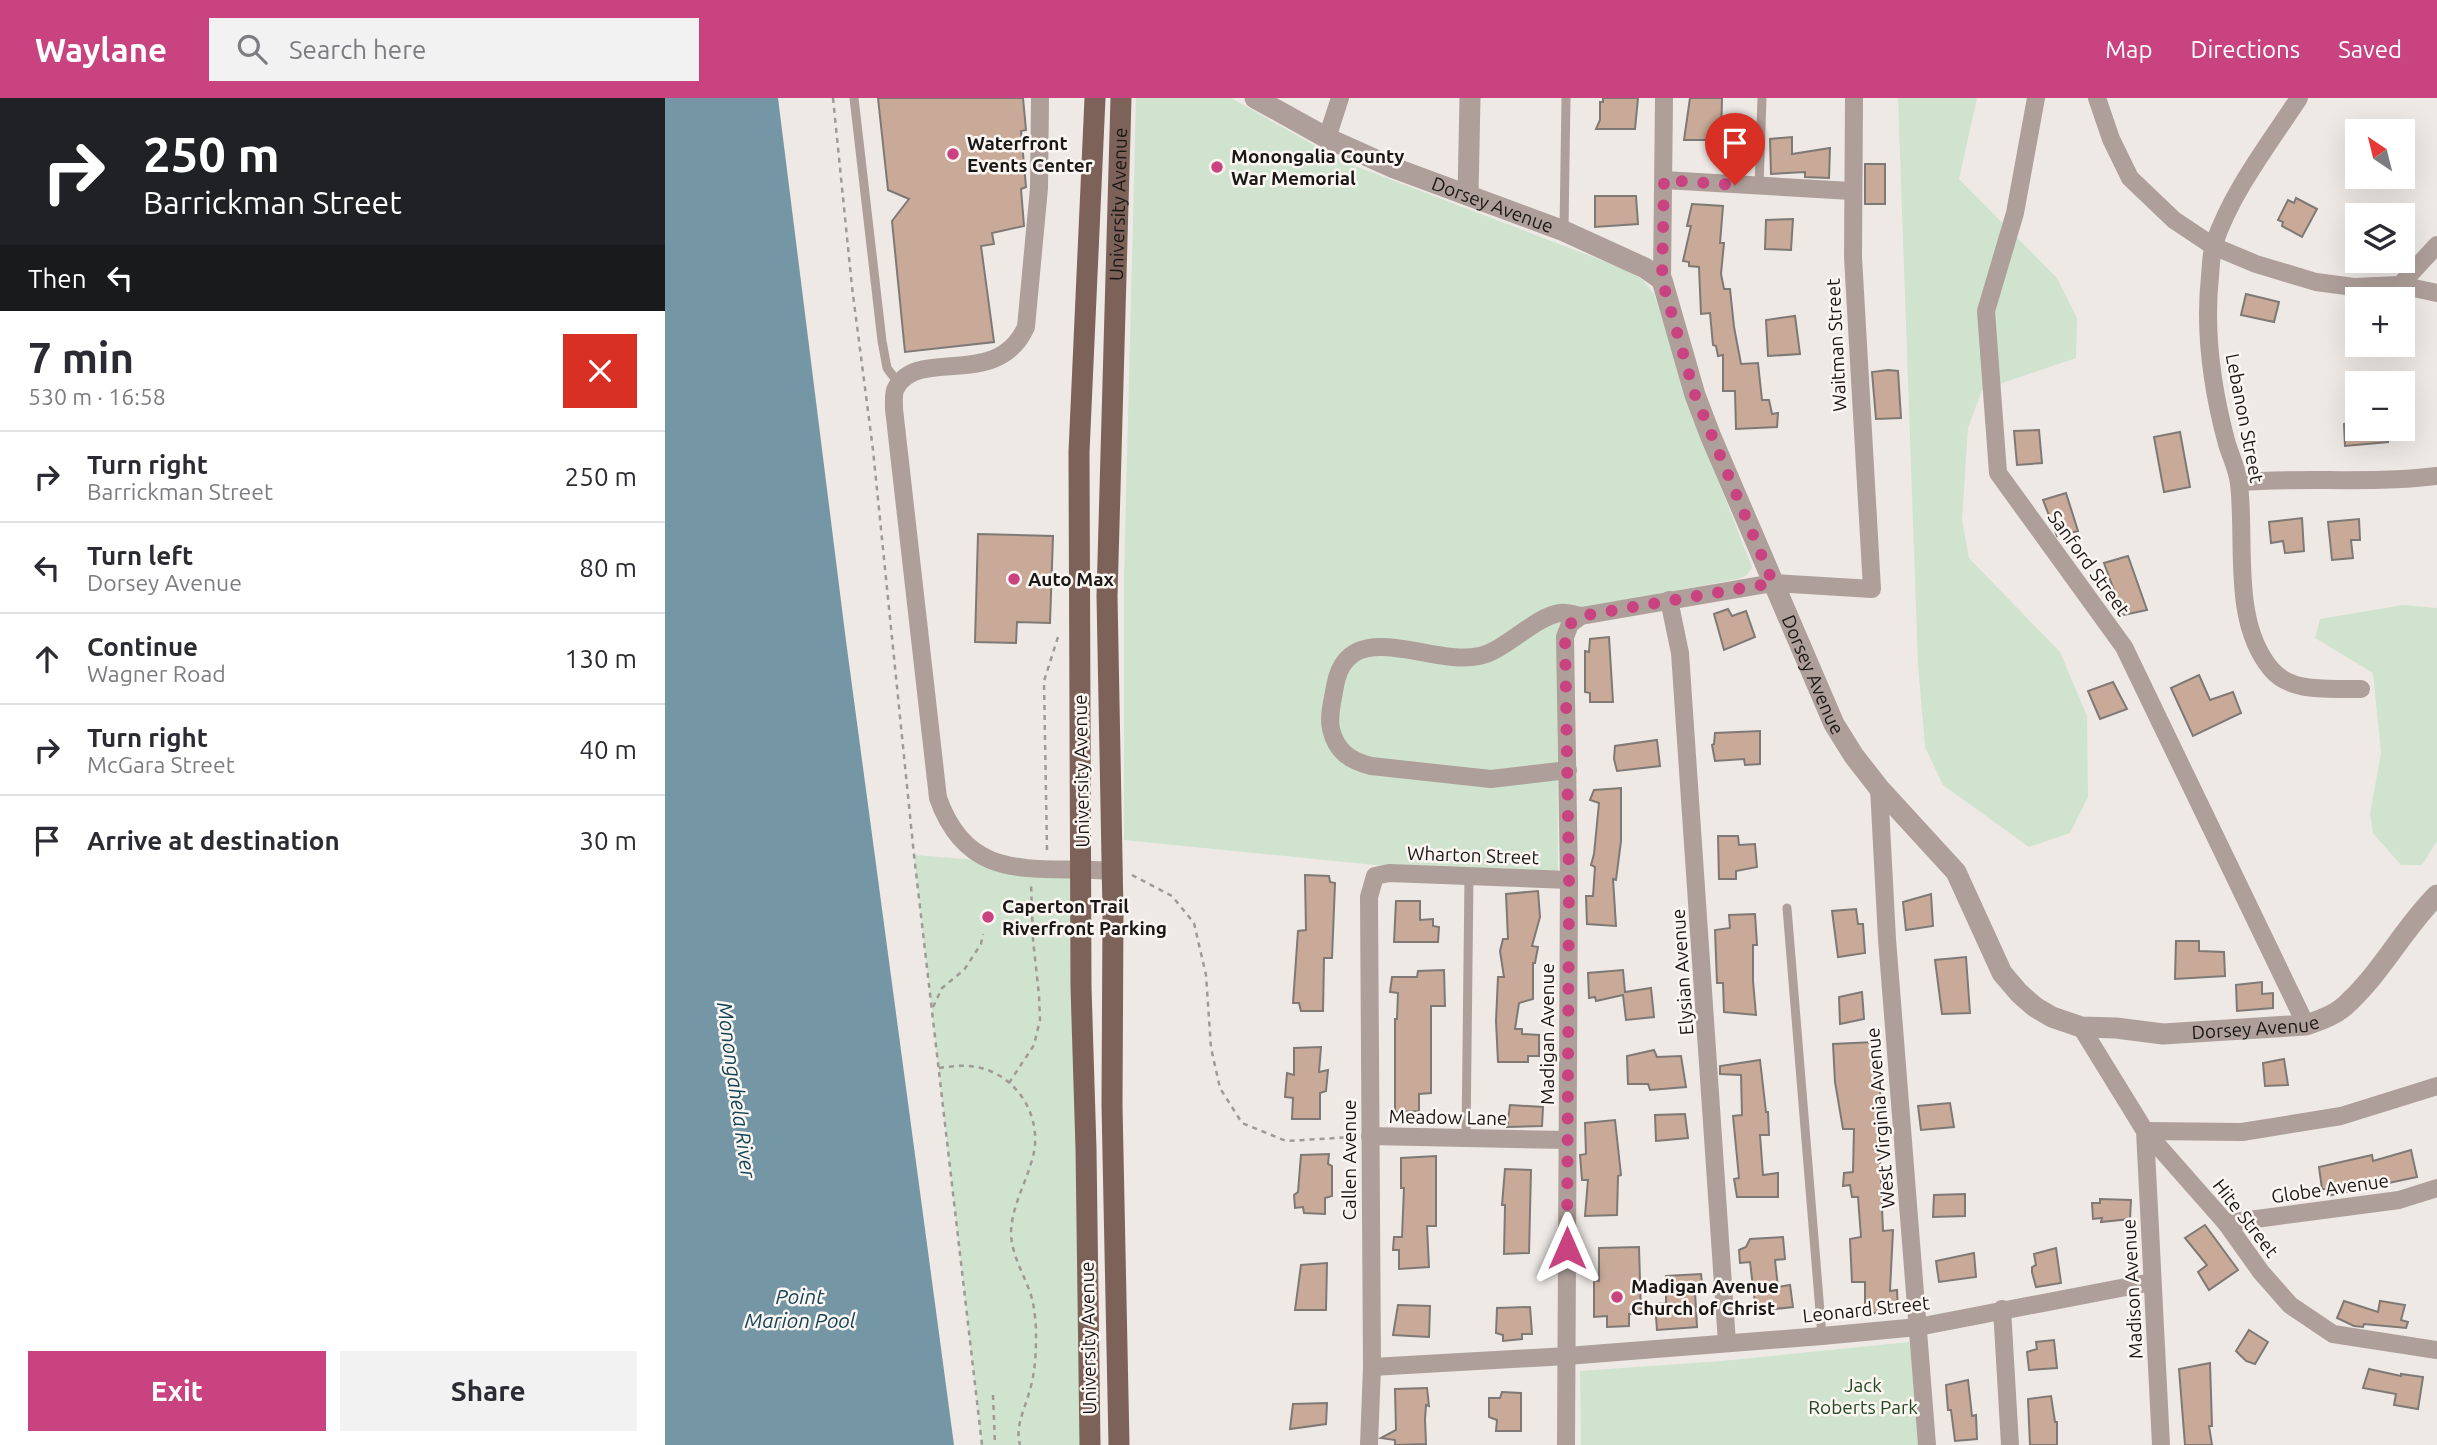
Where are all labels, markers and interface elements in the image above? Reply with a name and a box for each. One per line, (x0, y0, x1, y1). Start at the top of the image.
search box (209, 18, 699, 81)
icon: search (233, 30, 271, 68)
text: Waylane (35, 31, 167, 68)
text: Search here (289, 35, 426, 64)
text: Map (2105, 36, 2152, 63)
text: Directions (2190, 36, 2300, 63)
text: Saved (2338, 36, 2402, 63)
pin (1705, 113, 1765, 185)
north arrow (2345, 119, 2415, 189)
map controls (2345, 119, 2415, 441)
icon: arrive (1716, 124, 1754, 162)
icon: right (28, 126, 119, 217)
text: 250 m (143, 126, 280, 181)
street label: University Avenue (1105, 127, 1131, 281)
place label: Waterfront Events Center (967, 132, 1093, 176)
place label: Monongalia County War Memorial (1231, 145, 1404, 189)
marker: Waterfront Events Center (945, 146, 961, 162)
marker: Monongalia County War Memorial (1209, 159, 1225, 175)
street label: Dorsey Avenue (1429, 172, 1557, 237)
text: Barrickman Street (143, 184, 402, 220)
button: layers (2345, 203, 2415, 273)
icon: left (101, 259, 139, 297)
text: Then (28, 264, 87, 293)
street label: Waitman Street (1821, 277, 1850, 412)
button: + (2345, 287, 2415, 357)
text: 7 min (28, 334, 134, 381)
button: close (563, 334, 637, 408)
street label: Lebanon Street (2222, 351, 2268, 485)
button: − (2345, 371, 2415, 441)
text: 530 m · 16:58 (28, 384, 166, 409)
text: Turn right (87, 450, 208, 479)
icon: right (28, 458, 66, 496)
text: 250 m (565, 462, 637, 491)
text: Barrickman Street (87, 479, 273, 504)
street label: Sanford Street (2043, 506, 2135, 620)
text: Turn left (87, 541, 193, 570)
icon: left (28, 549, 66, 587)
text: 80 m (579, 553, 637, 582)
place label: Auto Max (1028, 568, 1115, 590)
text: Dorsey Avenue (87, 570, 242, 595)
marker: Auto Max (1006, 571, 1022, 587)
street label: Dorsey Avenue (1777, 611, 1849, 739)
text: Continue (87, 632, 198, 661)
icon: ahead (28, 640, 66, 678)
text: 130 m (565, 644, 637, 673)
text: Wagner Road (87, 661, 226, 686)
street label: University Avenue (1069, 694, 1093, 848)
text: Turn right (87, 723, 208, 752)
icon: right (28, 731, 66, 769)
text: 40 m (579, 735, 637, 764)
text: McGara Street (87, 752, 235, 777)
icon: arrive (28, 822, 66, 860)
text: Arrive at destination (87, 826, 340, 855)
text: 30 m (579, 826, 637, 855)
street label: Wharton Street (1407, 842, 1540, 868)
place label: Caperton Trail Riverfront Parking (1002, 895, 1167, 939)
street label: Elysian Avenue (1667, 908, 1697, 1036)
marker: Caperton Trail Riverfront Parking (980, 909, 996, 925)
street label: Madigan Avenue (1536, 963, 1558, 1105)
water label: Monongahela River (713, 1000, 761, 1180)
street label: Dorsey Avenue (2191, 1010, 2322, 1043)
street label: West Virginia Avenue (1861, 1027, 1899, 1209)
street label: Callen Avenue (1338, 1099, 1360, 1221)
street label: Meadow Lane (1388, 1105, 1508, 1129)
street label: Globe Avenue (2270, 1169, 2390, 1207)
street label: Hite Street (2209, 1175, 2284, 1262)
position arrow (1530, 1211, 1604, 1285)
street label: Madison Avenue (2117, 1218, 2147, 1360)
street label: University Avenue (1076, 1261, 1100, 1415)
place label: Madigan Avenue Church of Christ (1631, 1275, 1779, 1319)
water label: Point Marion Pool (744, 1284, 856, 1332)
marker: Madigan Avenue Church of Christ (1609, 1289, 1625, 1305)
street label: Leonard Street (1801, 1291, 1931, 1327)
button: Exit (28, 1351, 326, 1431)
button: Share (340, 1351, 637, 1431)
park label: Jack Roberts Park (1808, 1374, 1918, 1418)

